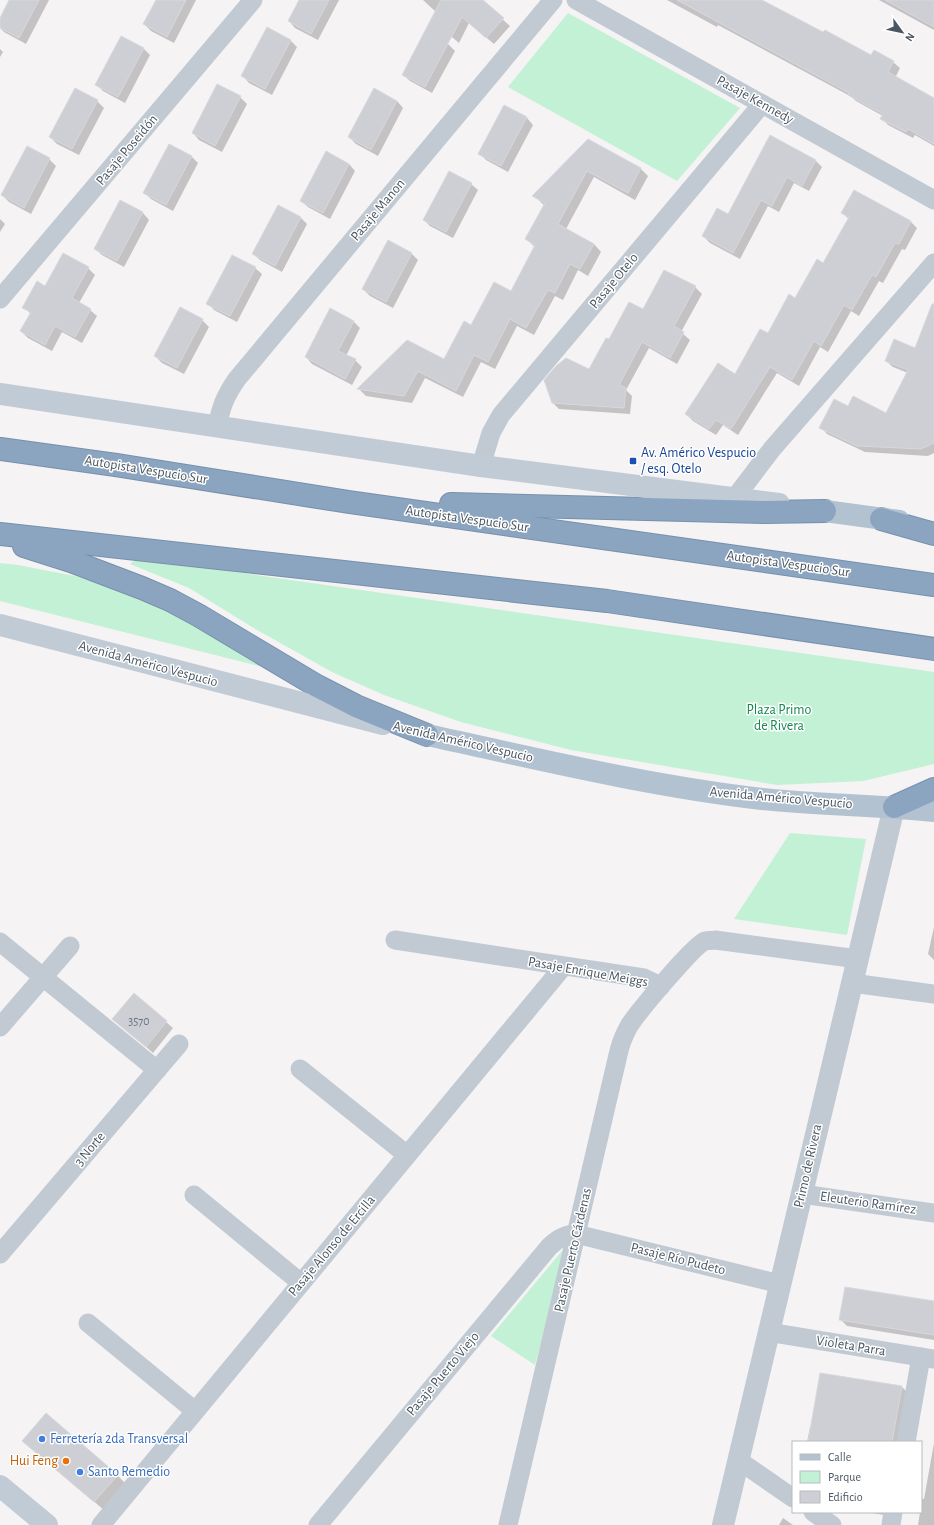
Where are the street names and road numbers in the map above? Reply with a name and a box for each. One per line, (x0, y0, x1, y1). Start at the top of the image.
street label: Pasaje Kennedy (714, 73, 796, 127)
street label: Pasaje Poseidón (94, 112, 160, 188)
street label: Pasaje Manon (348, 176, 408, 244)
street label: Pasaje Otelo (587, 251, 641, 311)
street label: Autopista Vespucio Sur (84, 453, 209, 487)
street label: Autopista Vespucio Sur (404, 503, 530, 535)
street label: Autopista Vespucio Sur (725, 548, 851, 580)
street label: Avenida Américo Vespucio (77, 639, 219, 689)
street label: Avenida Américo Vespucio (391, 719, 535, 765)
street label: Avenida Américo Vespucio (709, 785, 853, 811)
street label: Pasaje Enrique Meiggs (527, 955, 649, 989)
street label: Primo de Rivera (792, 1122, 825, 1209)
street label: 3 Norte (72, 1129, 108, 1169)
street label: Pasaje Puerto Cárdenas (552, 1187, 594, 1313)
street label: Eleuterio Ramírez (819, 1189, 917, 1217)
street label: Pasaje Alonso de Ercilla (286, 1193, 378, 1299)
street label: Pasaje Río Pudeto (629, 1240, 727, 1278)
street label: Pasaje Puerto Viejo (404, 1329, 482, 1419)
street label: Violeta Parra (815, 1334, 887, 1358)

